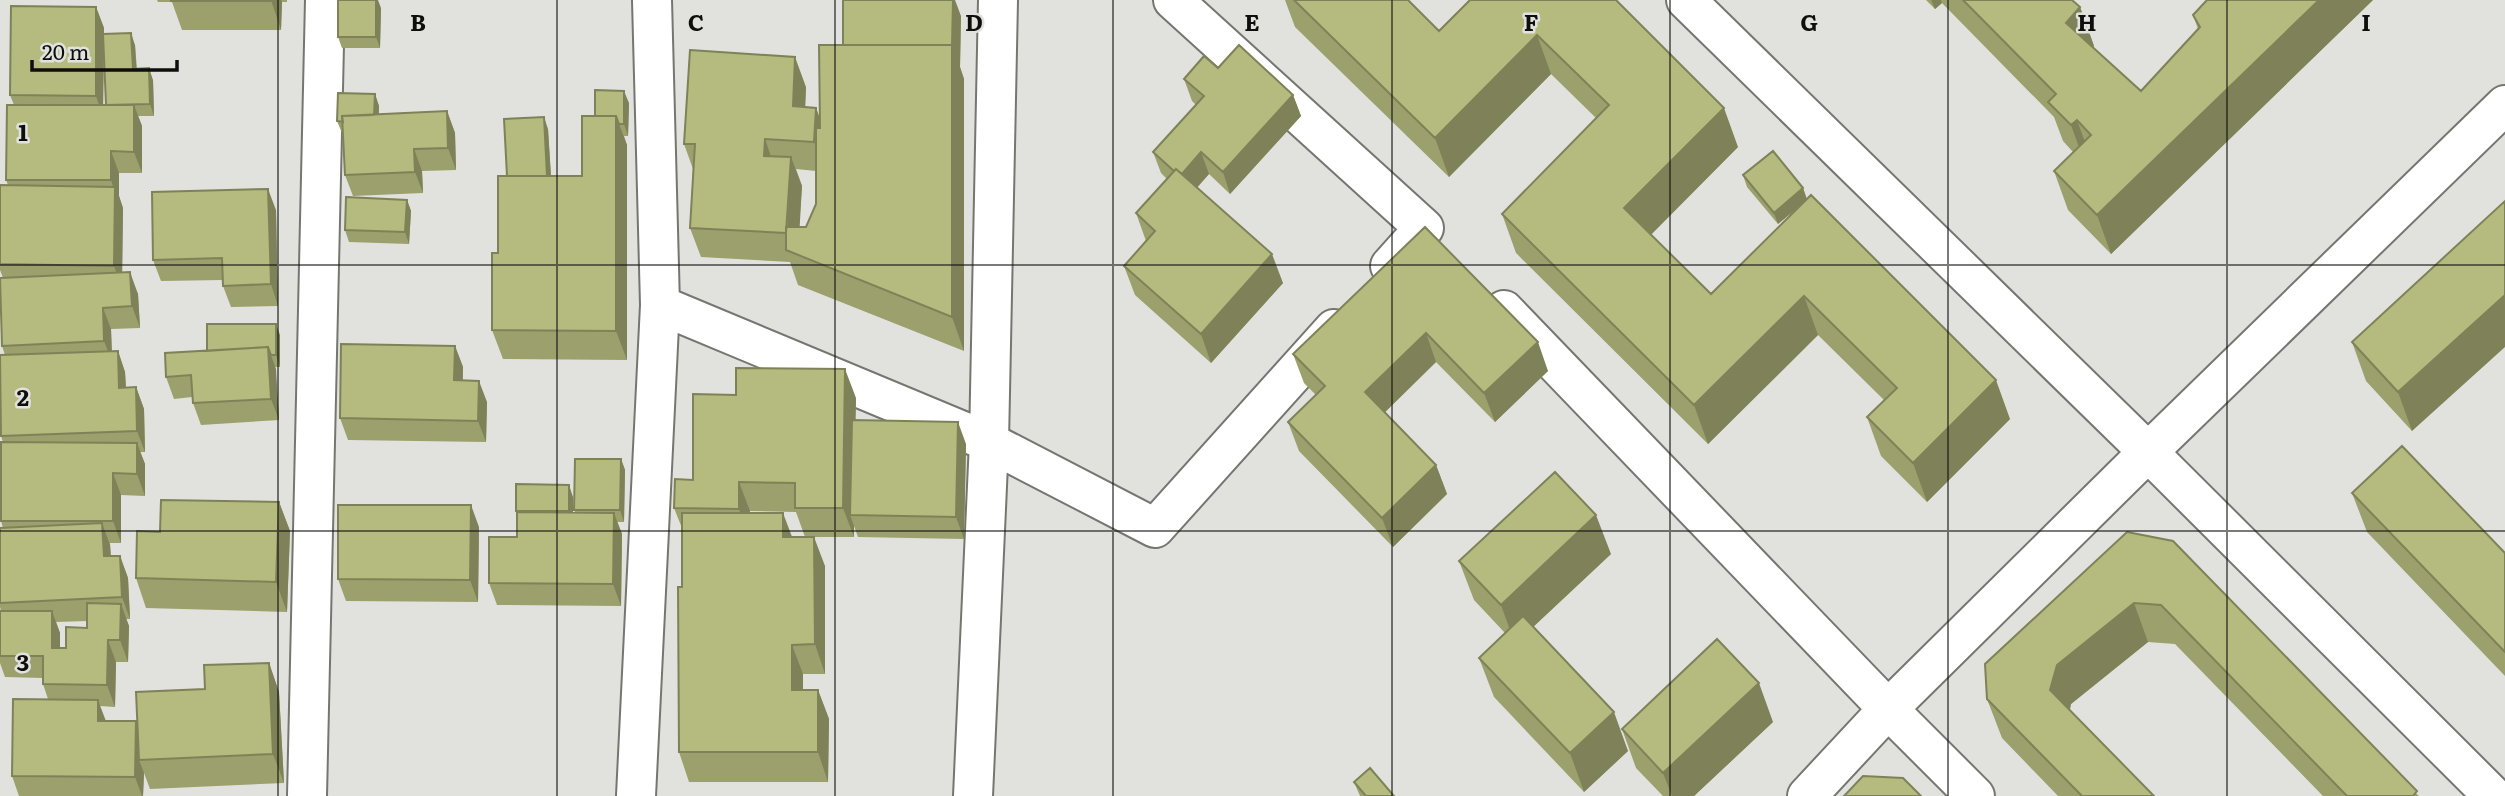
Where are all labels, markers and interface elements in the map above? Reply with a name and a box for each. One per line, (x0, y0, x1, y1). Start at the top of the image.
text: B (410, 4, 426, 38)
text: C (688, 4, 704, 38)
text: D (965, 4, 983, 38)
text: E (1244, 4, 1260, 38)
text: F (1524, 4, 1539, 38)
text: G (1800, 4, 1818, 38)
text: H (2077, 4, 2097, 38)
text: I (2361, 4, 2371, 38)
scale bar (32, 28, 177, 72)
text: 20 m (42, 35, 89, 66)
text: 1 (18, 114, 28, 148)
text: 2 (17, 379, 29, 413)
text: 3 (17, 644, 29, 678)

